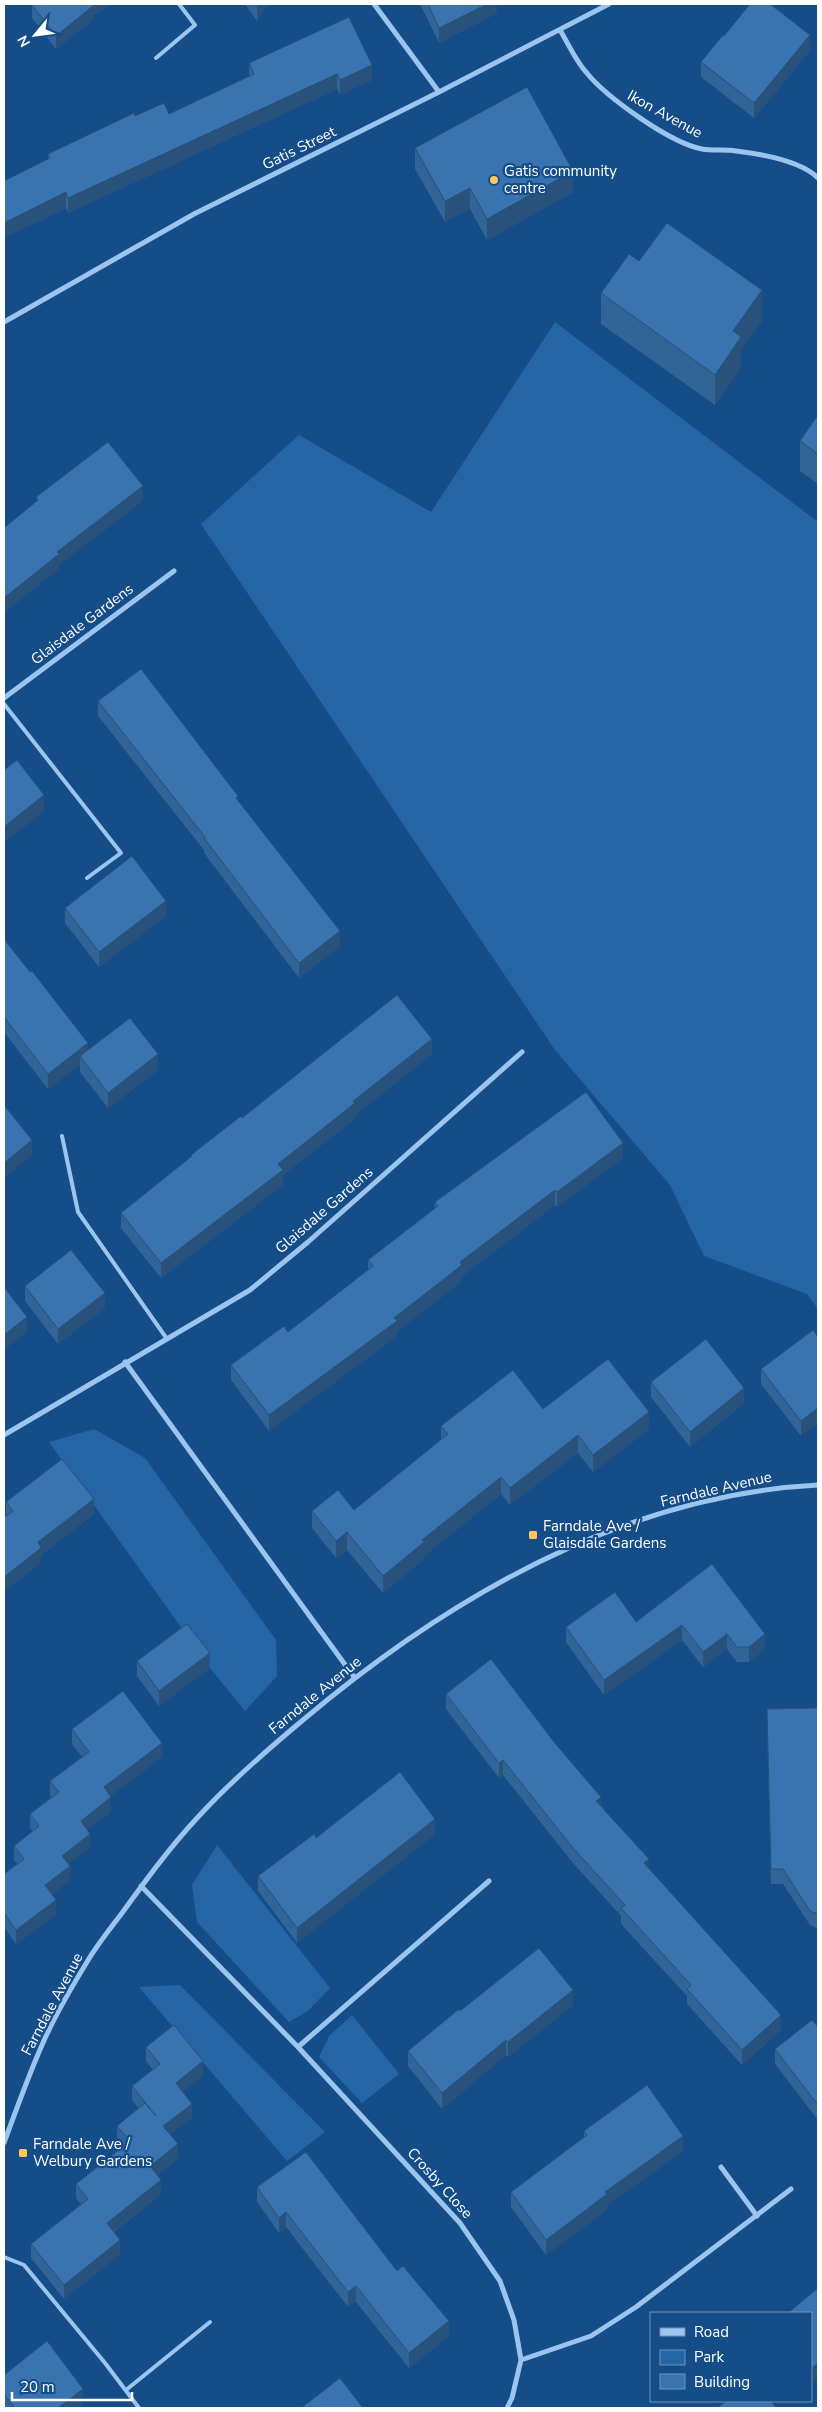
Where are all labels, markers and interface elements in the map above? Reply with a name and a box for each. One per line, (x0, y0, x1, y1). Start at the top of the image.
north arrow (10, 10, 60, 60)
text: N (13, 32, 35, 50)
street label: Ikon Avenue (624, 85, 706, 143)
street label: Gatis Street (259, 121, 340, 174)
place label: Gatis community centre (504, 161, 617, 198)
marker: Gatis community centre (488, 174, 500, 186)
street label: Glaisdale Gardens (27, 579, 137, 669)
street label: Glaisdale Gardens (271, 1162, 377, 1258)
street label: Farndale Avenue (658, 1466, 774, 1512)
place label: Farndale Ave / Glaisdale Gardens (543, 1516, 666, 1553)
marker: Farndale Ave / Glaisdale Gardens (527, 1529, 539, 1541)
street label: Farndale Avenue (265, 1651, 365, 1739)
street label: Farndale Avenue (16, 1949, 88, 2059)
place label: Farndale Ave / Welbury Gardens (33, 2134, 152, 2171)
street label: Crosby Close (403, 2143, 477, 2223)
marker: Farndale Ave / Welbury Gardens (17, 2147, 29, 2159)
legend (650, 2312, 812, 2402)
text: Road (694, 2322, 729, 2342)
text: Park (694, 2347, 724, 2367)
scale bar (12, 2370, 132, 2402)
text: Building (694, 2372, 750, 2392)
text: 20 m (20, 2377, 55, 2397)

